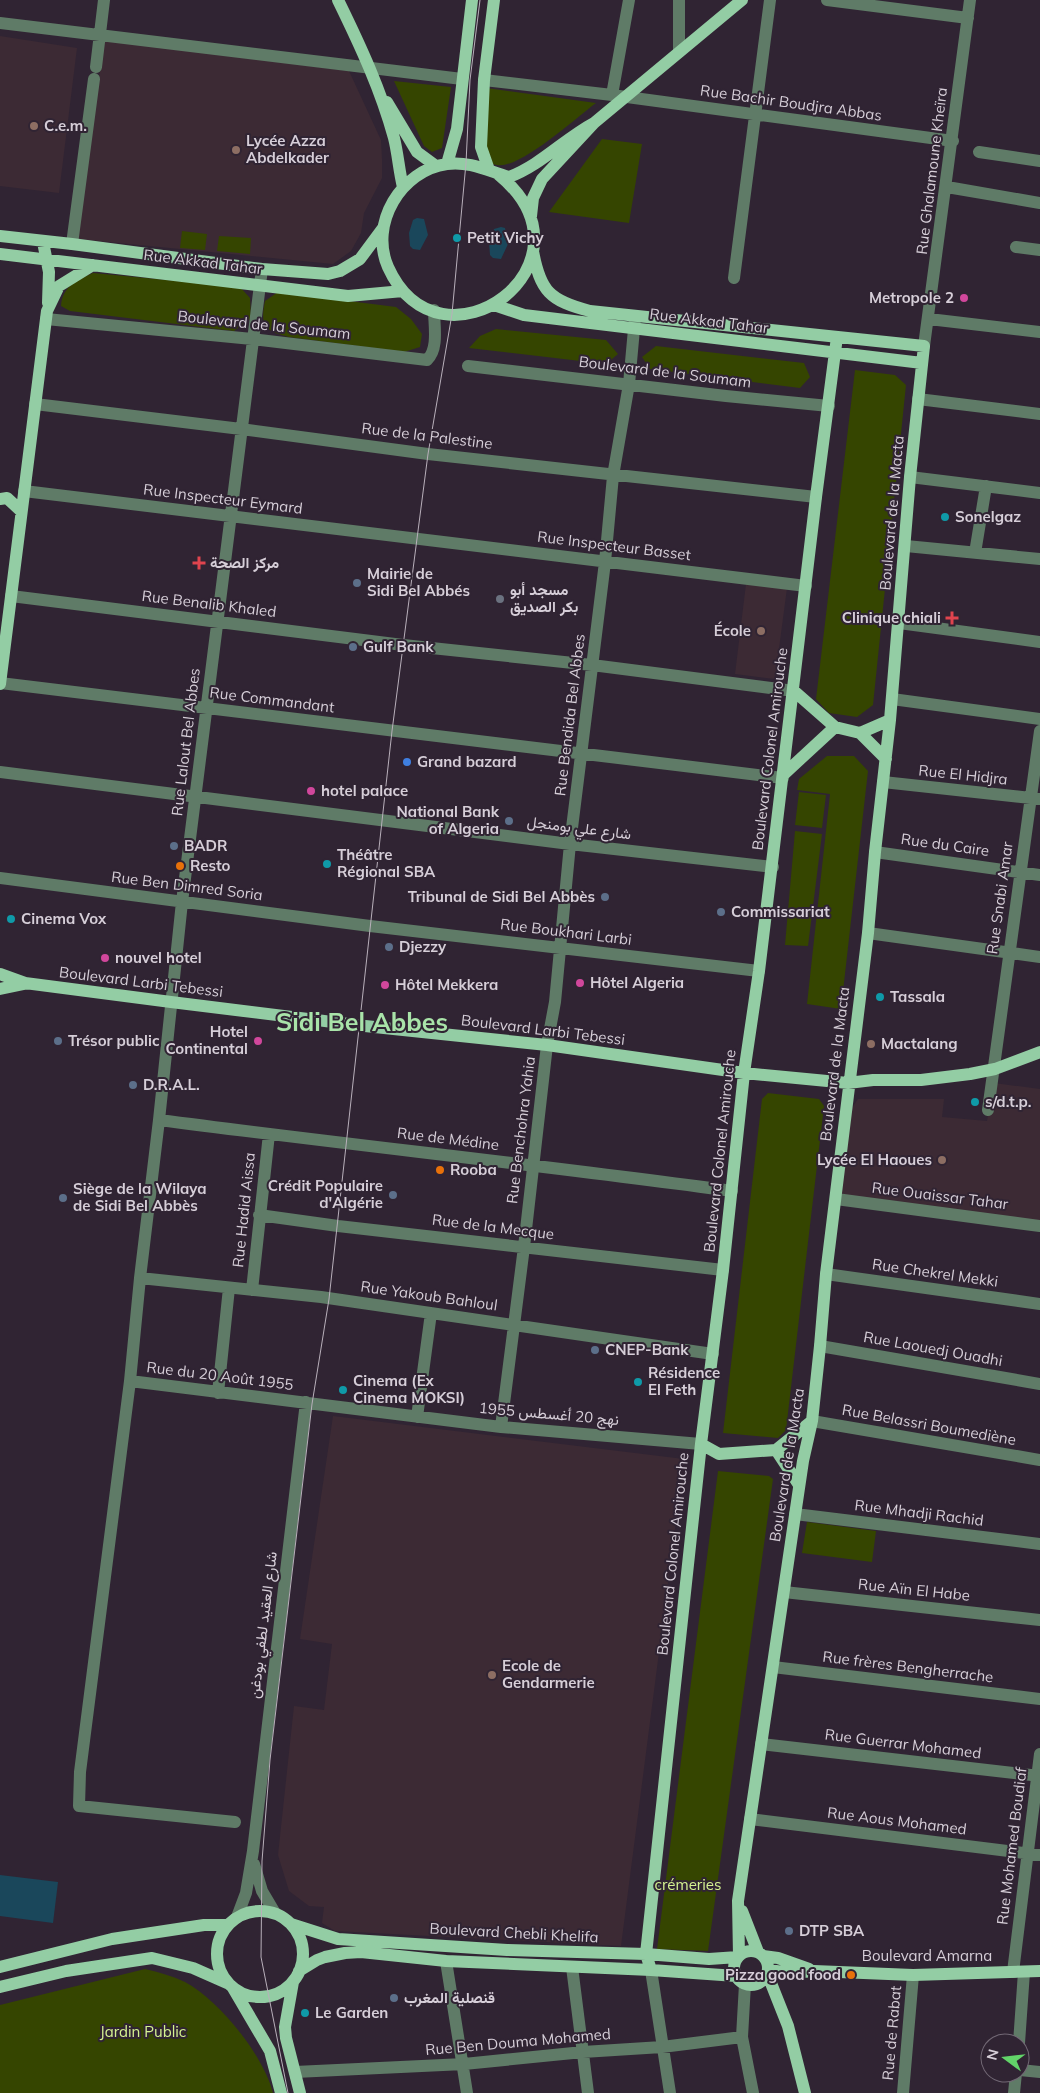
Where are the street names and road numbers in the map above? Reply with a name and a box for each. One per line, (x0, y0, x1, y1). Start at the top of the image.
street label: Rue Bachir Boudjra Abbas (699, 80, 883, 125)
street label: Rue Ghalamoune Kheïra (912, 86, 951, 256)
street label: Rue Akkad Tahar (143, 245, 264, 278)
street label: Rue Akkad Tahar (649, 304, 770, 337)
street label: Boulevard de la Soumam (177, 306, 351, 343)
street label: Boulevard de la Soumam (578, 351, 752, 392)
street label: Rue de la Palestine (360, 418, 494, 453)
street label: Boulevard de la Macta (875, 435, 908, 591)
street label: Rue Inspecteur Eymard (142, 479, 304, 518)
street label: Rue Inspecteur Basset (536, 527, 692, 564)
street label: Rue Benalib Khaled (141, 586, 277, 621)
street label: Rue Bendida Bel Abbes (550, 633, 589, 797)
street label: Boulevard Colonel Amirouche (748, 647, 791, 851)
street label: Rue Lalout Bel Abbes (167, 667, 204, 817)
street label: Rue Commandant (209, 682, 336, 717)
street label: Rue El Hidjra (918, 760, 1009, 789)
street label: شارع علي بومنجل (525, 812, 632, 847)
street label: Rue du Caire (900, 829, 990, 860)
street label: Rue Snabi Amar (982, 840, 1017, 955)
street label: Rue Ben Dimred Soria (110, 867, 264, 904)
street label: Rue Boukhari Larbi (499, 914, 633, 949)
street label: Boulevard Larbi Tebessi (58, 962, 224, 1001)
street label: Boulevard de la Macta (816, 986, 853, 1142)
street label: Boulevard Larbi Tebessi (460, 1010, 626, 1049)
street label: Boulevard Colonel Amirouche (699, 1049, 740, 1253)
street label: Rue Benchohra Yahia (502, 1055, 539, 1205)
street label: Rue de Médine (396, 1123, 500, 1154)
street label: Rue Hadid Aissa (228, 1151, 259, 1268)
street label: Rue Ouaissar Tahar (871, 1178, 1010, 1213)
street label: Rue de la Mecque (431, 1210, 555, 1243)
street label: Rue Chekrel Mekki (871, 1254, 999, 1291)
street label: Rue Yakoub Bahloul (359, 1276, 499, 1315)
street label: Rue Laouedj Ouadhi (862, 1327, 1004, 1370)
street label: Rue du 20 Août 1955 (145, 1357, 295, 1394)
street label: Boulevard de la Macta (765, 1387, 808, 1543)
street label: نهج 20 أغسطس 1955 (478, 1398, 620, 1431)
street label: Rue Belassri Boumediène (841, 1400, 1018, 1449)
street label: Boulevard Colonel Amirouche (652, 1452, 693, 1656)
street label: Rue Mhadji Rachid (853, 1495, 985, 1530)
street label: شارع العقيد لطفي بودغن (244, 1550, 285, 1700)
street label: Rue Aïn El Habe (857, 1574, 971, 1605)
street label: Rue frères Bengherrache (822, 1647, 995, 1686)
street label: Rue Guerrar Mohamed (824, 1724, 982, 1763)
street label: Rue Mohamed Boudiaf (992, 1765, 1031, 1926)
street label: Rue Aous Mohamed (826, 1803, 968, 1838)
street label: Boulevard Chebli Khelifa (429, 1919, 599, 1946)
street label: Boulevard Amarna (862, 1946, 992, 1965)
street label: Rue de Rabat (878, 1985, 905, 2081)
street label: Rue Ben Douma Mohamed (424, 2024, 612, 2059)

